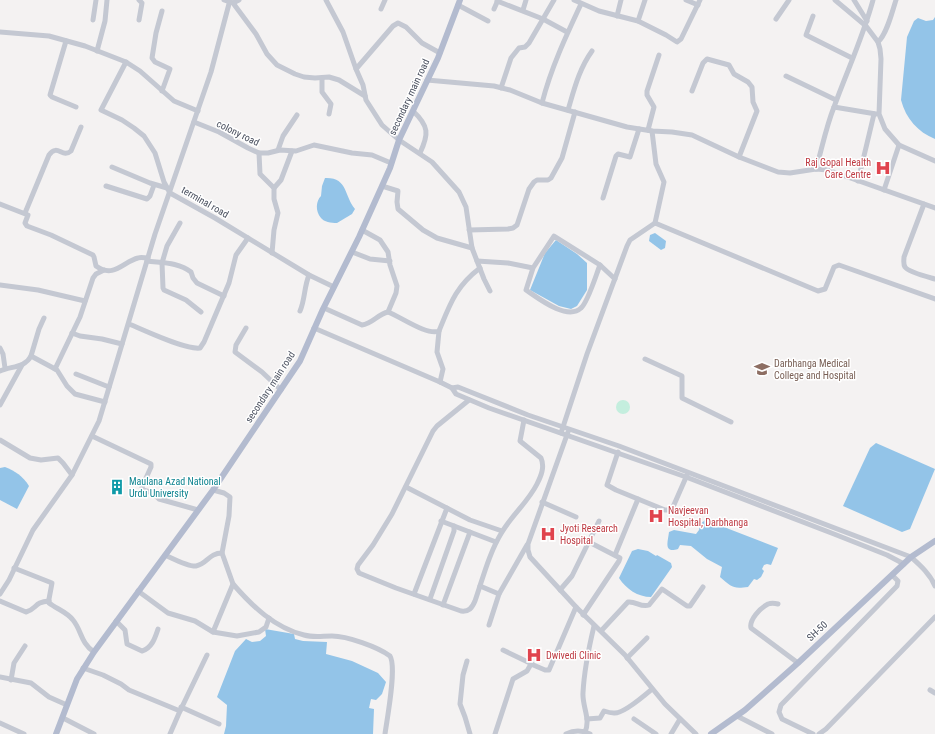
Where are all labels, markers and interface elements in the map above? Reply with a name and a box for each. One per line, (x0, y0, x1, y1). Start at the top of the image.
street label: secondary main road (387, 57, 431, 137)
street label: colony road (215, 118, 261, 148)
place label: Raj Gopal Health Care Centre (805, 157, 871, 180)
hospital icon: Raj Gopal Health Care Centre (874, 159, 892, 177)
street label: terminal road (180, 184, 230, 220)
street label: secondary main road (243, 349, 297, 425)
place label: Darbhanga Medical College and Hospital (774, 358, 856, 381)
school or university icon: Darbhanga Medical College and Hospital (753, 360, 771, 378)
place label: Maulana Azad National Urdu University (129, 476, 221, 499)
building icon: Maulana Azad National Urdu University (108, 478, 126, 496)
place label: Navjeevan Hospital, Darbhanga (668, 505, 748, 528)
hospital icon: Navjeevan Hospital, Darbhanga (647, 507, 665, 525)
place label: Jyoti Research Hospital (560, 523, 618, 546)
hospital icon: Jyoti Research Hospital (539, 525, 557, 543)
street label: SH-50 (805, 619, 829, 643)
hospital icon: Dwivedi Clinic (525, 646, 543, 664)
place label: Dwivedi Clinic (546, 650, 601, 661)

